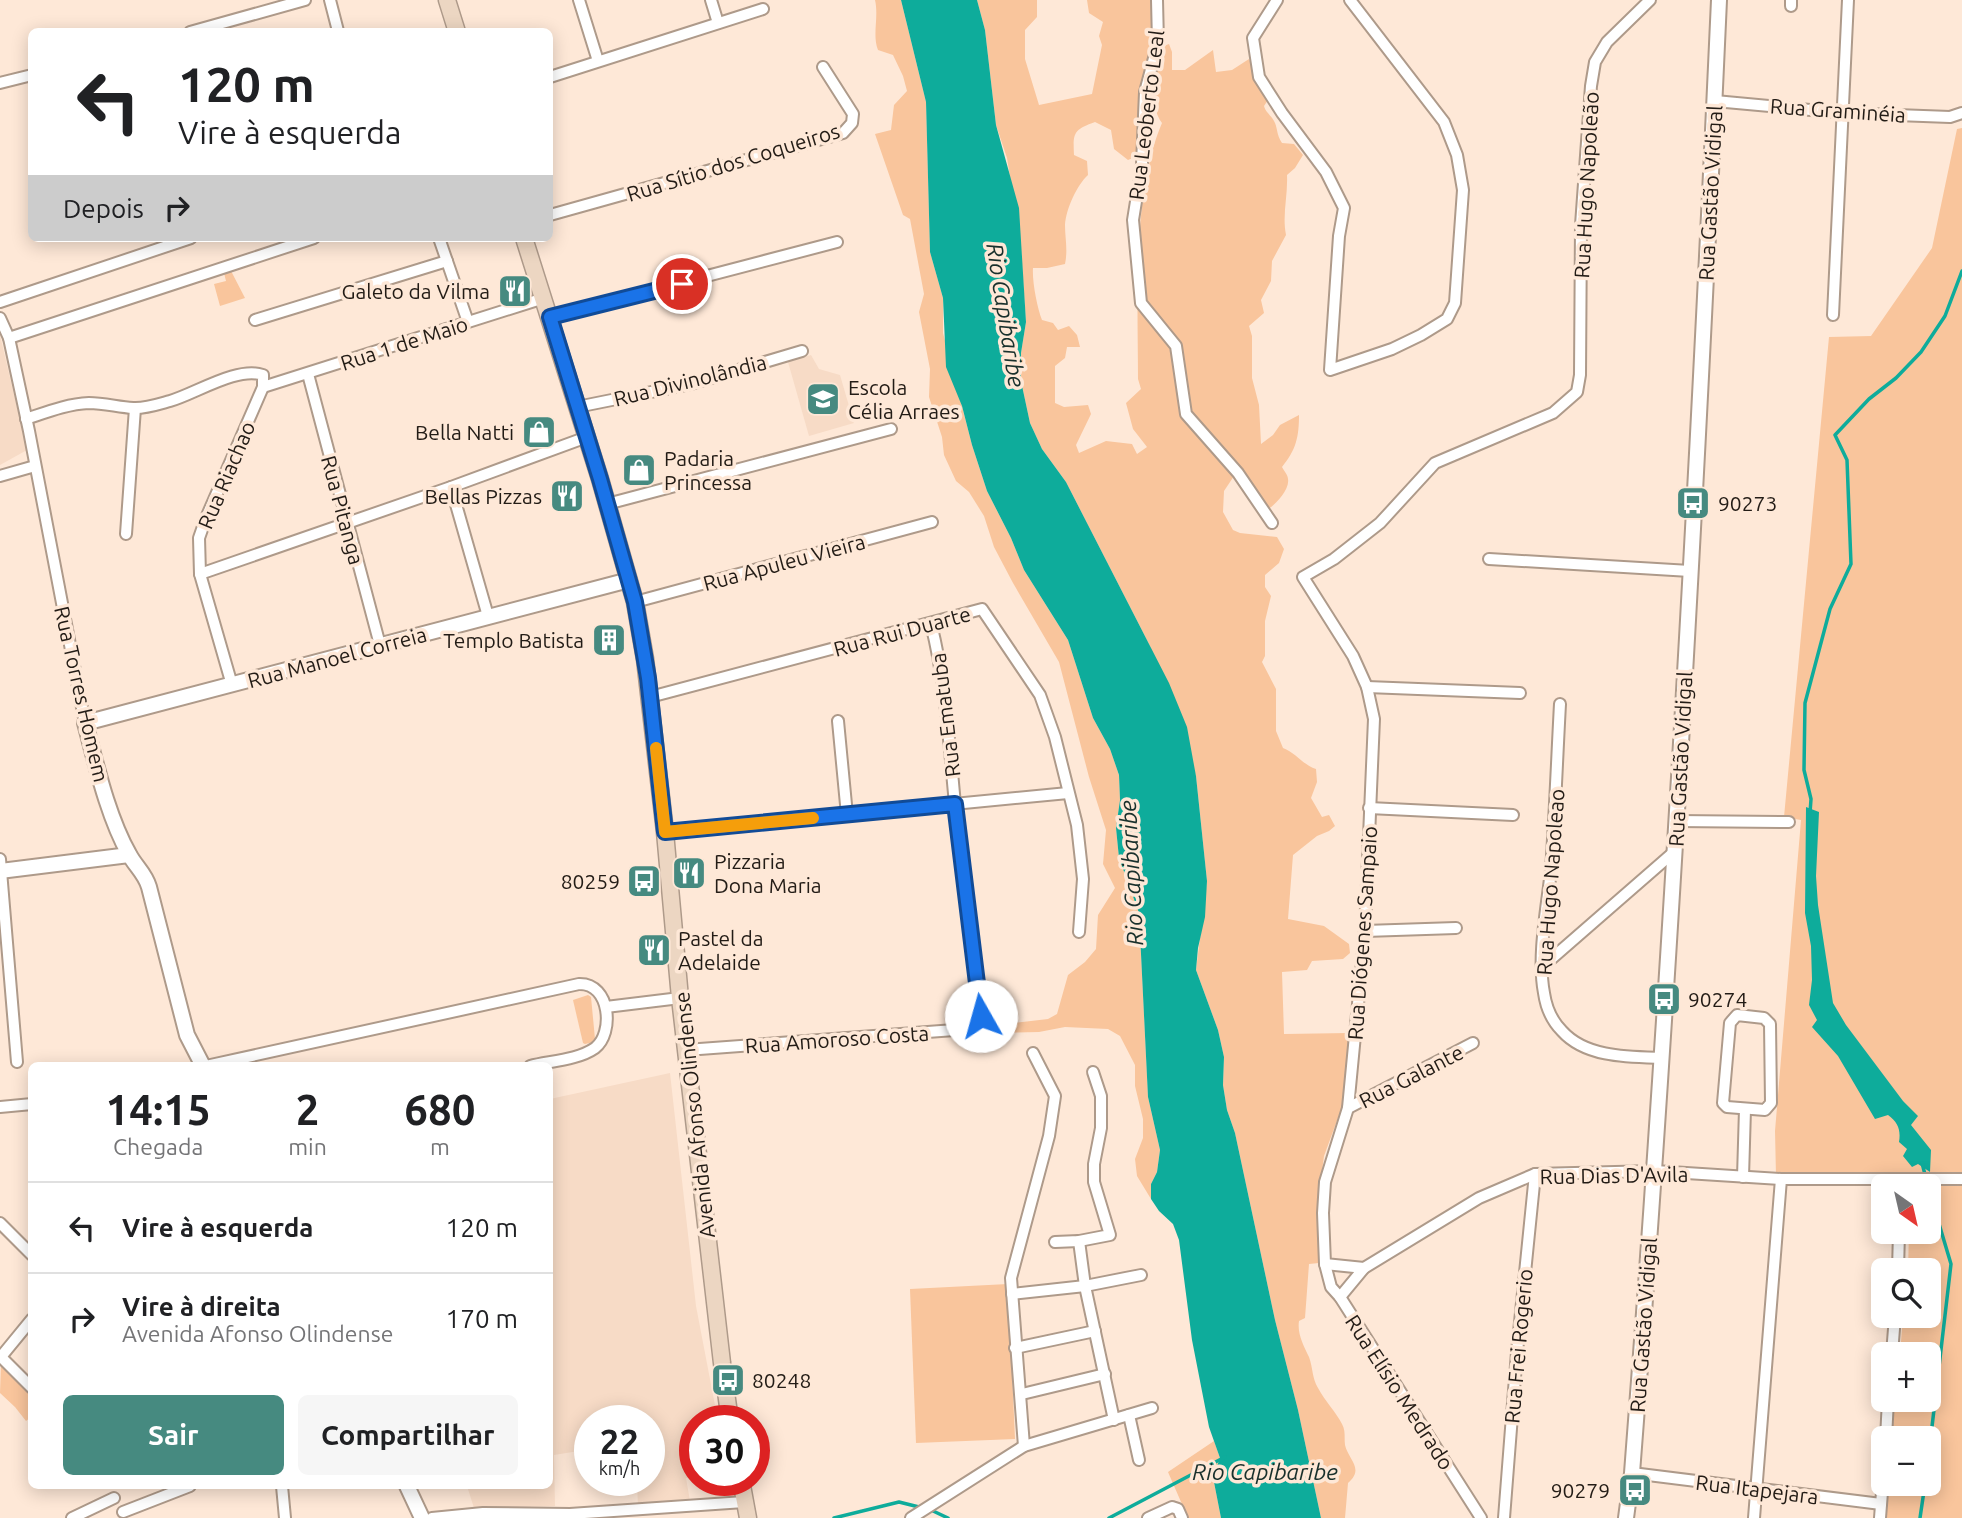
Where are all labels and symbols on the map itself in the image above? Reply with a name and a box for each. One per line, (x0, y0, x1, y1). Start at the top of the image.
street label: Rua Leoberto Leal (1124, 29, 1168, 201)
street label: Rua Hugo Napoleão (1569, 91, 1603, 279)
street label: Rua Graminéia (1769, 93, 1907, 127)
street label: Rua Gastão Vidigal (1693, 105, 1727, 281)
street label: Rua Sítio dos Coqueiros (624, 118, 842, 206)
water label: Rio Capibaribe (982, 241, 1030, 389)
pin (652, 254, 712, 314)
restaurant icon: Galeto da Vilma (496, 272, 534, 310)
place label: Galeto da Vilma (341, 279, 490, 303)
street label: Rua 1 de Maio (337, 311, 471, 375)
street label: Rua Divinolândia (611, 349, 769, 411)
place label: Escola Célia Arraes (848, 375, 960, 423)
school or university icon: Escola Célia Arraes (804, 380, 842, 418)
shop icon: Bella Natti (520, 413, 558, 451)
street label: Rua Riachao (193, 418, 259, 532)
place label: Bella Natti (415, 420, 514, 444)
place label: Padaria Princessa (664, 446, 752, 494)
shop icon: Padaria Princessa (620, 451, 658, 489)
street label: Rua Pitanga (317, 453, 369, 567)
restaurant icon: Bellas Pizzas (548, 477, 586, 515)
place label: Bellas Pizzas (424, 484, 542, 508)
bus stop icon: 90273 (1674, 484, 1712, 522)
place label: 90273 (1718, 491, 1777, 515)
street label: Rua Apuleu Vieira (700, 529, 868, 595)
street label: Rua Rui Duarte (831, 601, 973, 661)
street label: Rua Torres Homem (50, 604, 114, 784)
building icon: Templo Batista (590, 621, 628, 659)
street label: Rua Manoel Correia (245, 622, 429, 692)
place label: Templo Batista (443, 628, 584, 652)
street label: Rua Ematuba (925, 652, 965, 778)
street label: Rua Gastão Vidigal (1663, 671, 1697, 847)
street label: Rua Hugo Napoleao (1532, 788, 1568, 976)
water label: Rio Capibaribe (1115, 799, 1147, 946)
street label: Rua Diógenes Sampaio (1343, 825, 1381, 1041)
place label: Pizzaria Dona Maria (714, 849, 822, 897)
restaurant icon: Pizzaria Dona Maria (670, 854, 708, 892)
bus stop icon: 80259 (625, 862, 663, 900)
place label: 80259 (561, 869, 620, 893)
place label: Pastel da Adelaide (678, 926, 763, 974)
restaurant icon: Pastel da Adelaide (635, 931, 673, 969)
position arrow (944, 979, 1018, 1053)
bus stop icon: 90274 (1645, 980, 1683, 1018)
place label: 90274 (1688, 987, 1747, 1011)
street label: Avenida Afonso Olindense (669, 991, 719, 1239)
street label: Rua Amoroso Costa (744, 1021, 930, 1057)
street label: Rua Galante (1355, 1040, 1467, 1112)
street label: Rua Dias D'Avila (1539, 1162, 1689, 1188)
north arrow (1871, 1174, 1941, 1244)
street label: Rua Gastão Vidigal (1625, 1237, 1661, 1413)
street label: Rua Frei Rogerio (1499, 1268, 1537, 1424)
street label: Rua Elísio Medrado (1341, 1310, 1459, 1474)
bus stop icon: 80248 (709, 1361, 747, 1399)
place label: 80248 (752, 1368, 811, 1392)
speed limit sign: 30 (679, 1405, 770, 1496)
water label: Rio Capibaribe (1192, 1459, 1338, 1484)
street label: Rua Itapejara (1694, 1470, 1820, 1508)
bus stop icon: 90279 (1616, 1471, 1654, 1509)
place label: 90279 (1551, 1478, 1610, 1502)

